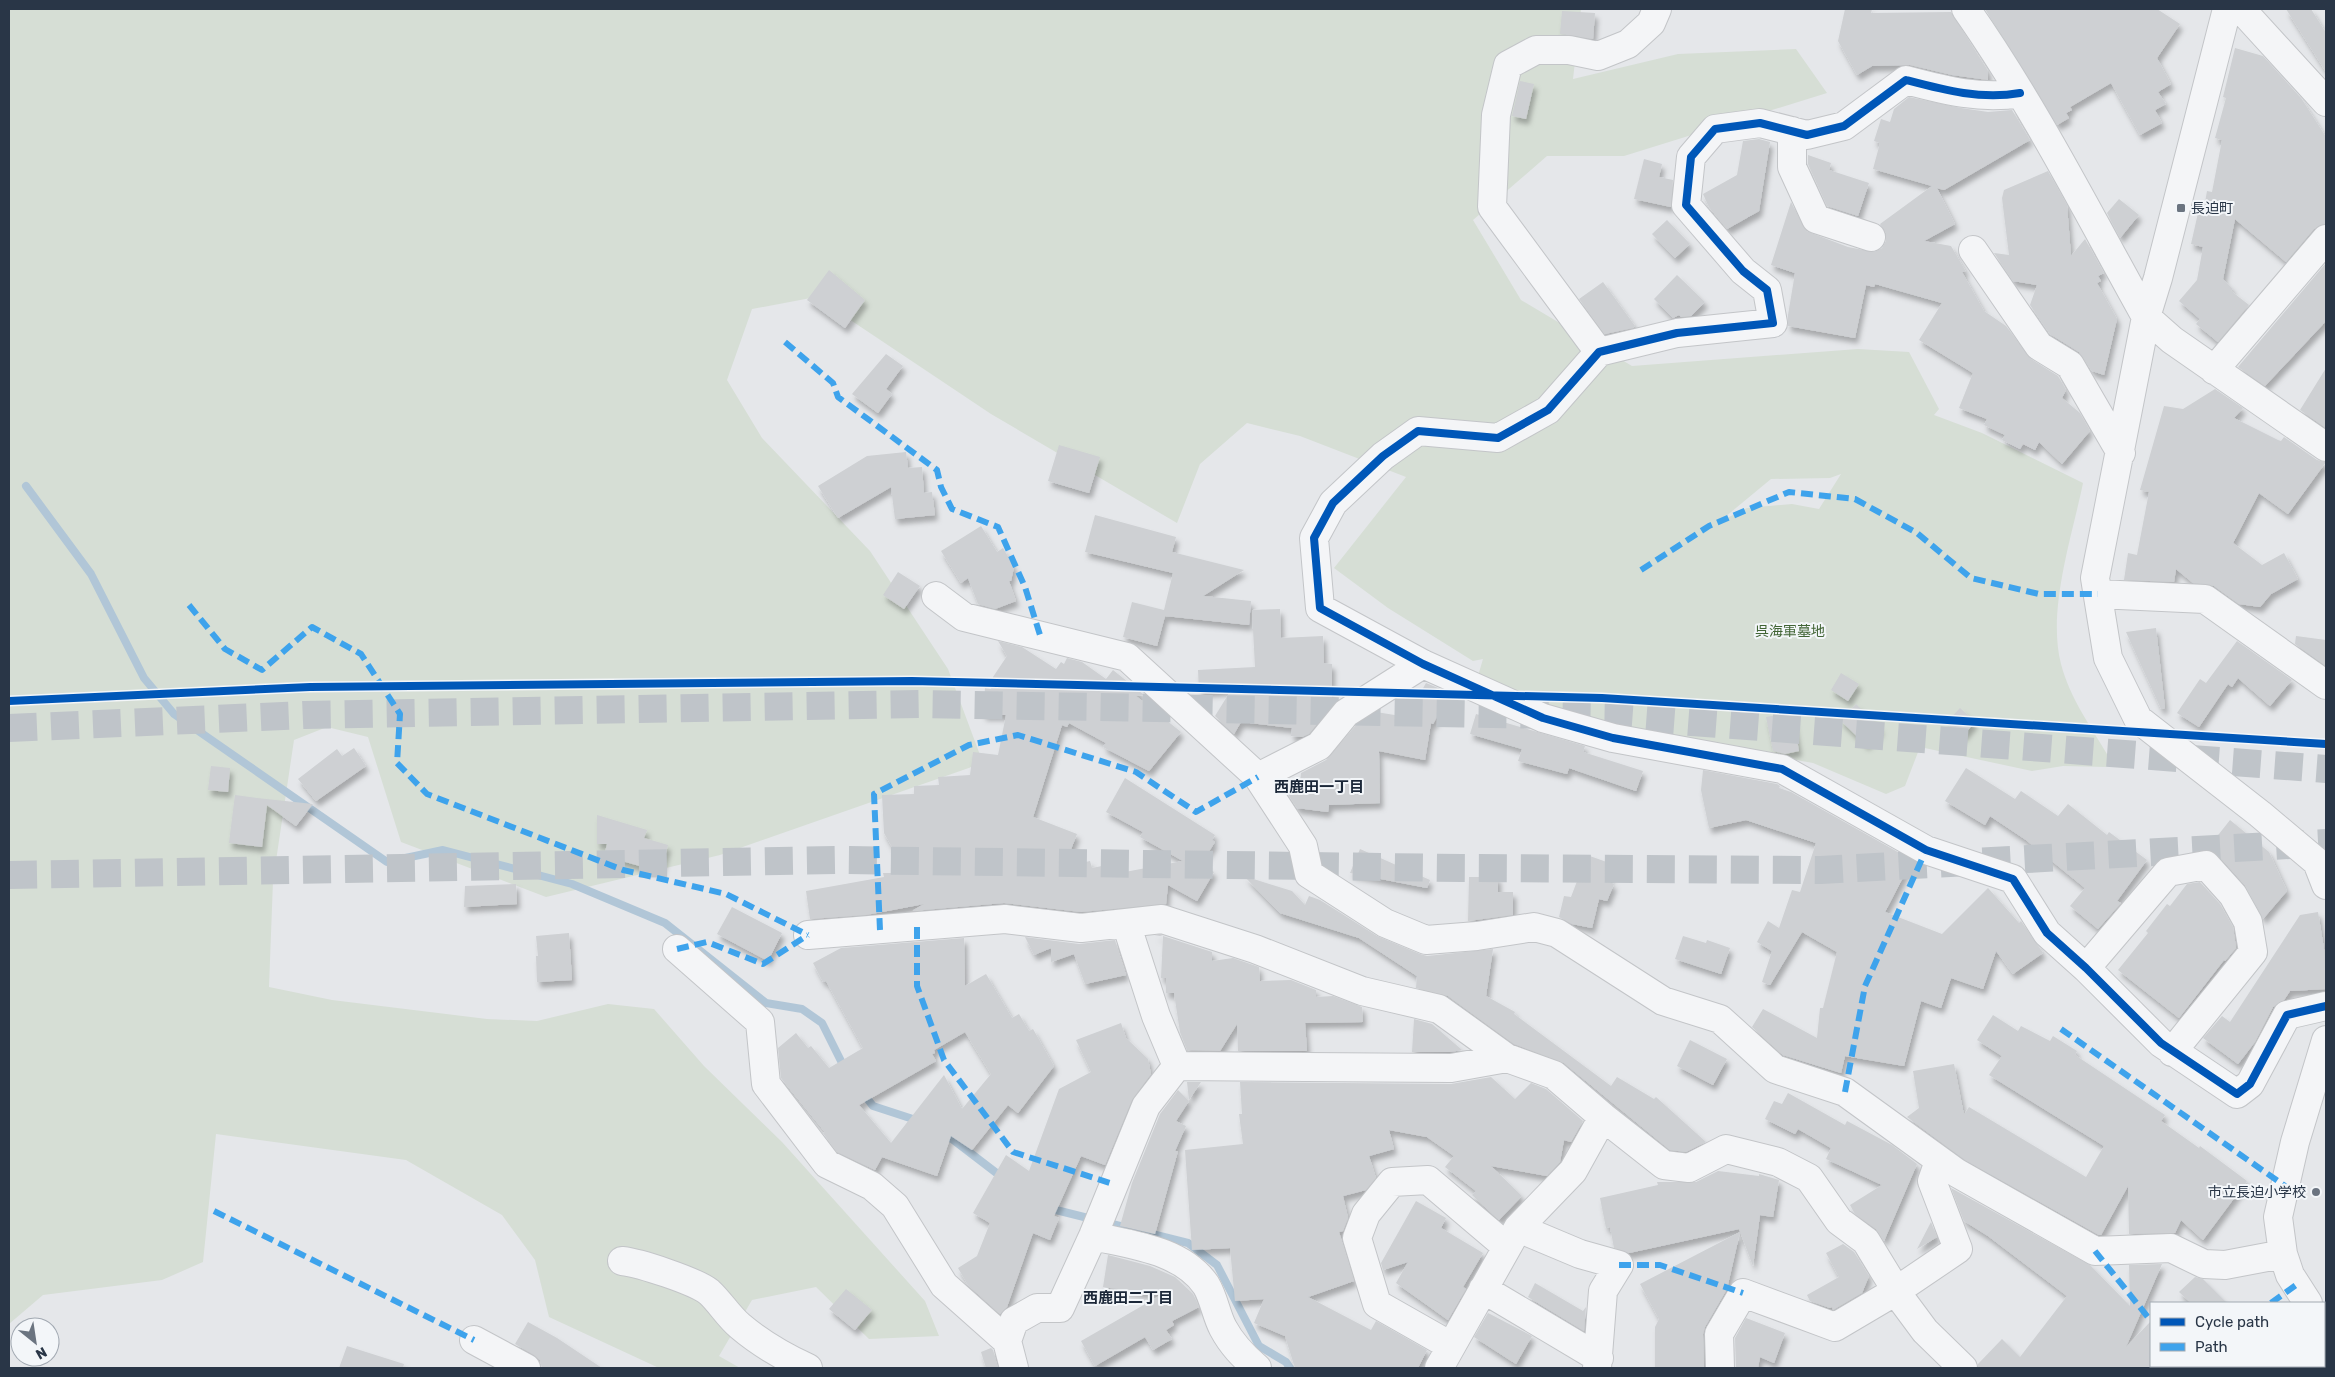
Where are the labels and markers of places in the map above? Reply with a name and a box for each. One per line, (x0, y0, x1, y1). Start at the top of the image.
place label: 長迫町 (2191, 200, 2233, 217)
marker: 長迫町 (2175, 202, 2187, 214)
place label: 市立長迫小学校 (2208, 1184, 2306, 1201)
marker: 市立長迫小学校 (2310, 1186, 2322, 1198)

